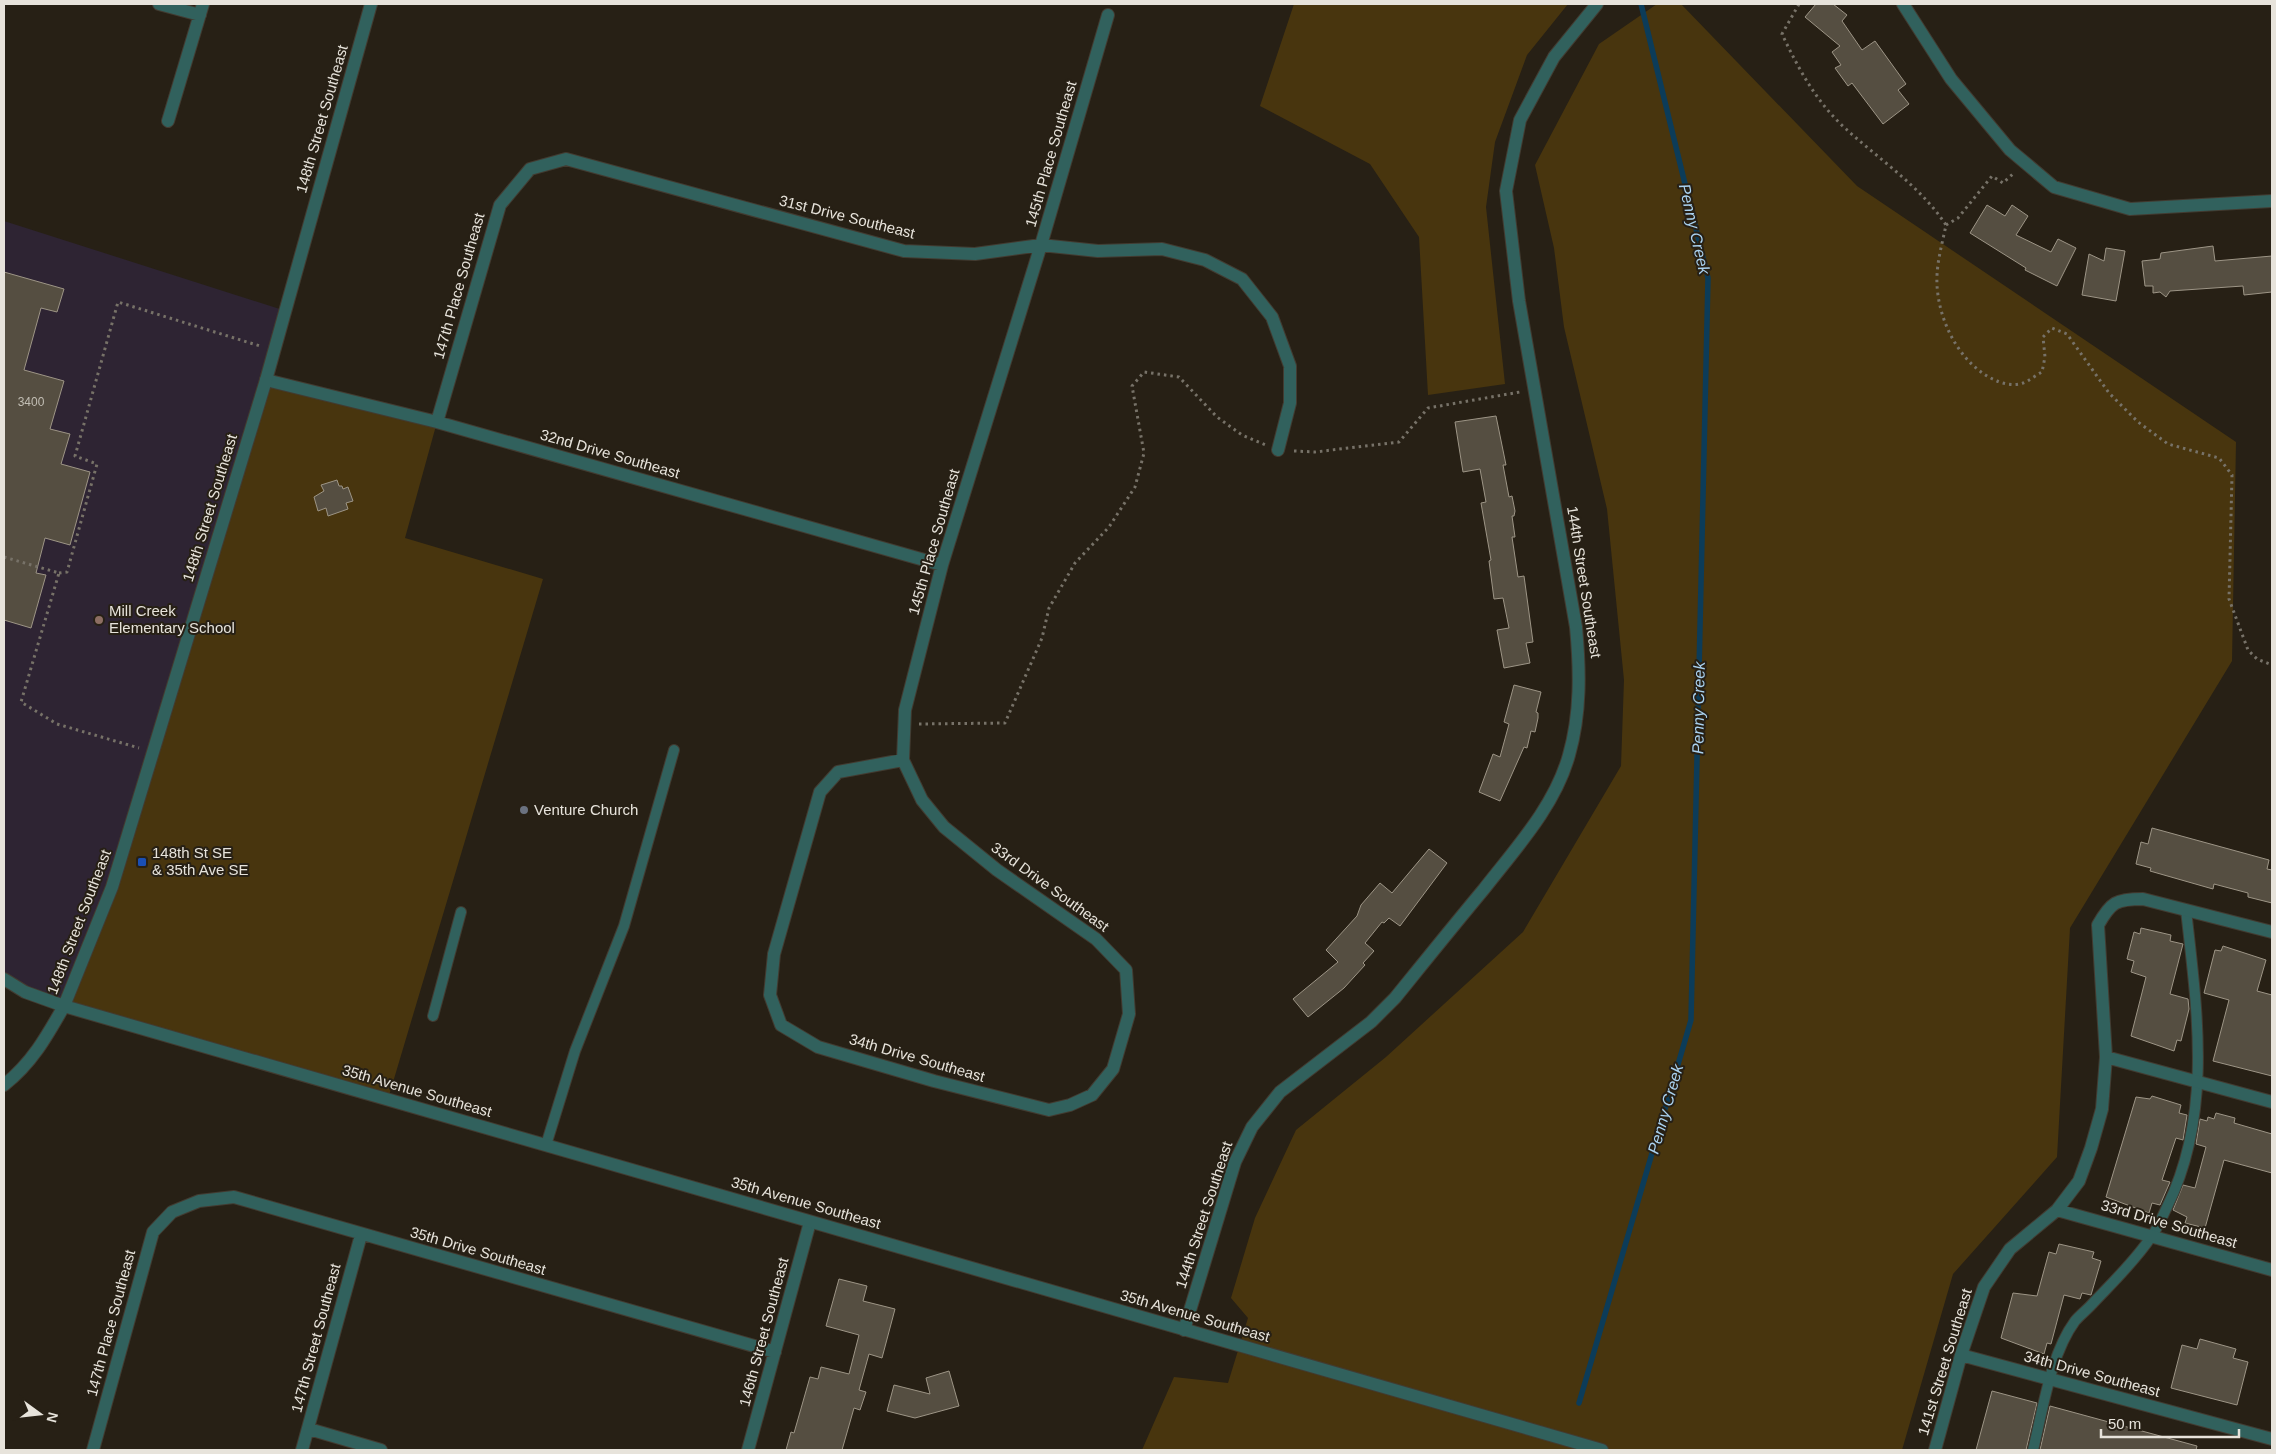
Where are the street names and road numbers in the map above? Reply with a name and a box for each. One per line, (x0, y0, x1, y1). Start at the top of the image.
street label: 148th Street Southeast (292, 42, 351, 195)
street label: 145th Place Southeast (1022, 78, 1080, 229)
street label: 31st Drive Southeast (778, 191, 918, 242)
street label: 147th Place Southeast (430, 210, 488, 361)
street label: 32nd Drive Southeast (538, 425, 683, 482)
street label: 148th Street Southeast (179, 431, 240, 584)
street label: 145th Place Southeast (905, 466, 963, 617)
street label: 144th Street Southeast (1564, 505, 1605, 660)
street label: 33rd Drive Southeast (988, 838, 1113, 935)
street label: 148th Street Southeast (43, 846, 114, 996)
street label: 34th Drive Southeast (847, 1030, 988, 1085)
street label: 35th Avenue Southeast (340, 1061, 495, 1120)
street label: 144th Street Southeast (1172, 1138, 1236, 1290)
street label: 35th Avenue Southeast (729, 1173, 884, 1232)
street label: 33rd Drive Southeast (2099, 1196, 2240, 1251)
street label: 35th Drive Southeast (408, 1223, 549, 1278)
street label: 147th Place Southeast (83, 1247, 138, 1398)
street label: 146th Street Southeast (735, 1255, 792, 1408)
street label: 147th Street Southeast (287, 1261, 344, 1414)
street label: 35th Avenue Southeast (1118, 1286, 1273, 1345)
street label: 141st Street Southeast (1914, 1286, 1975, 1437)
street label: 34th Drive Southeast (2022, 1347, 2163, 1400)

